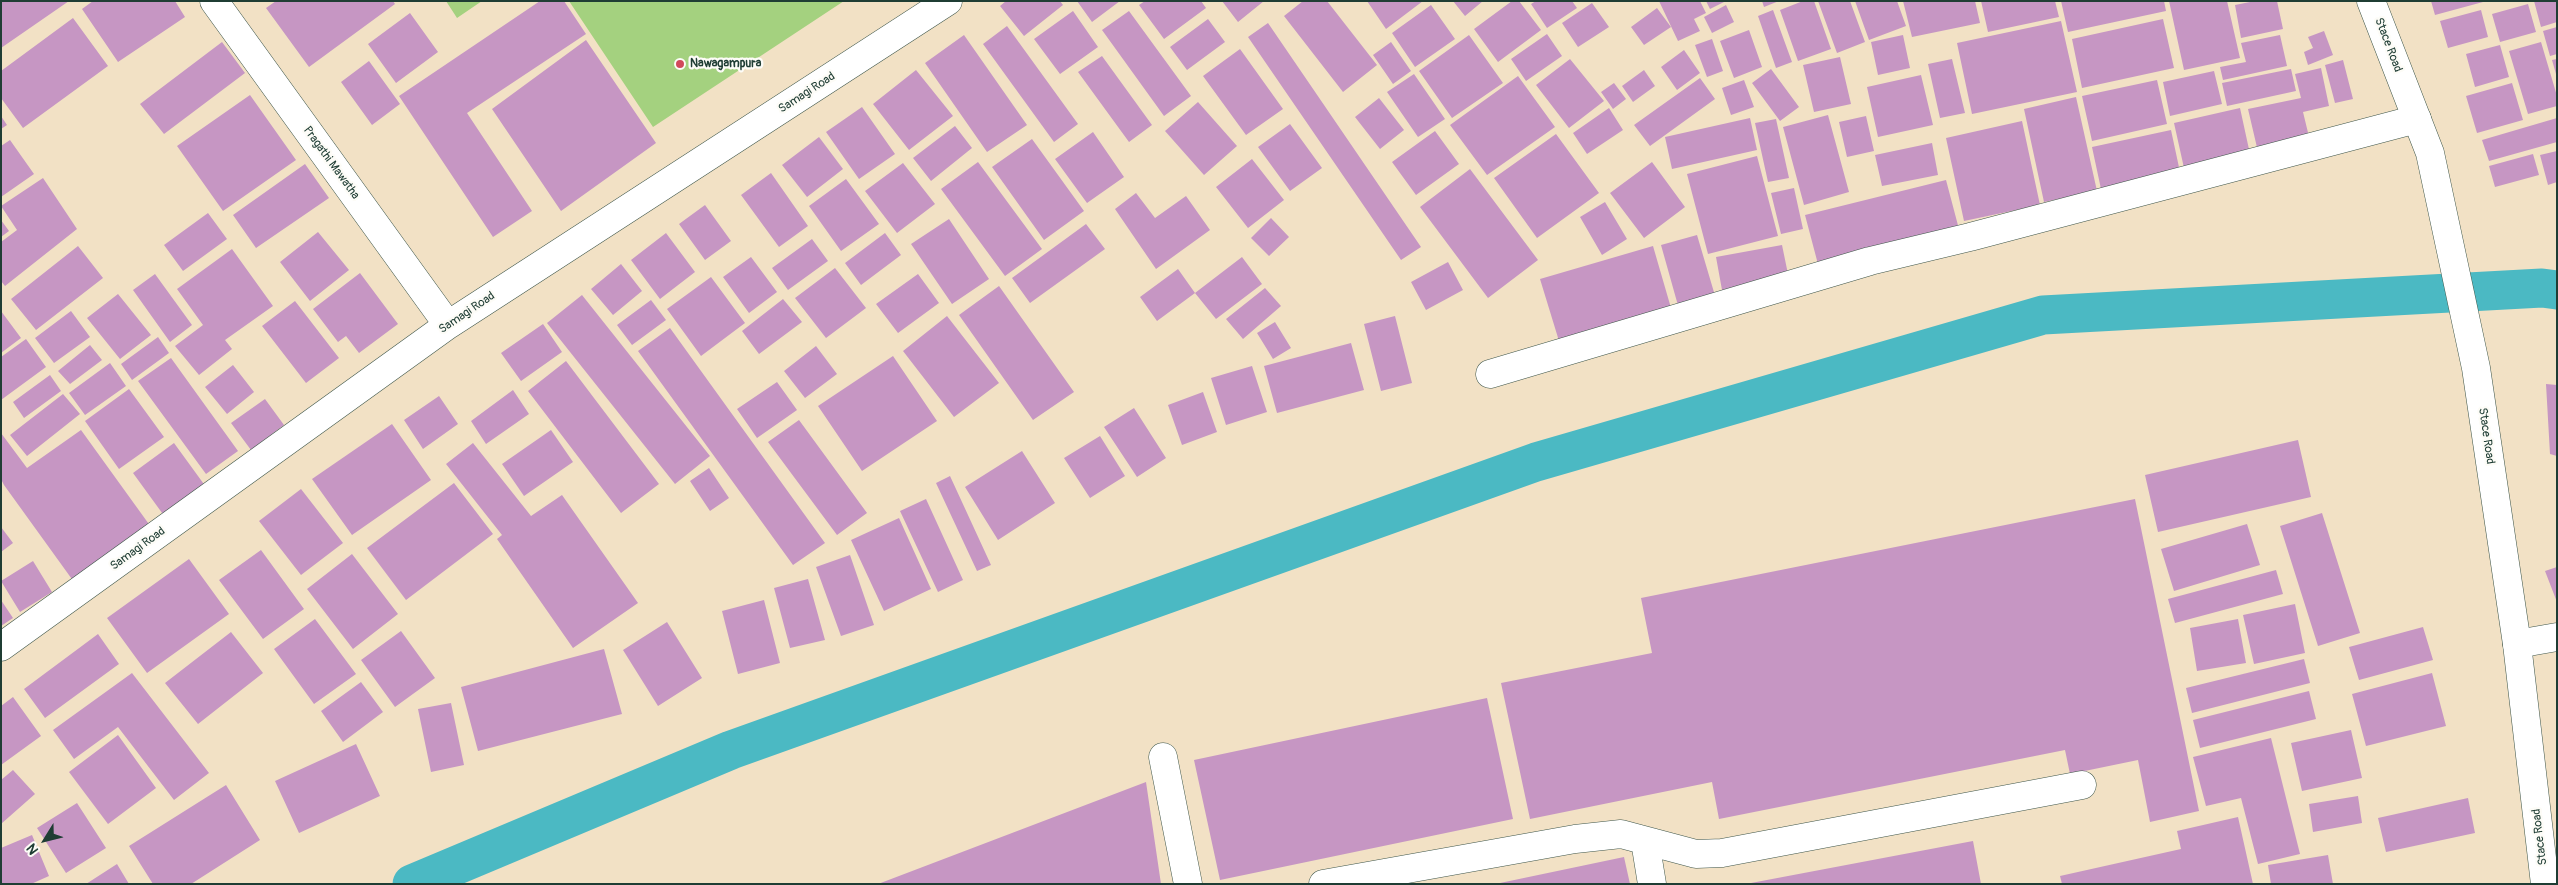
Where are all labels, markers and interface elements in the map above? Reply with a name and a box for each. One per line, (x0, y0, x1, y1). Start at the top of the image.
street label: Stace Road (2371, 16, 2405, 74)
place label: Nawagampura (690, 57, 761, 71)
marker: Nawagampura (674, 58, 686, 70)
street label: Samagi Road (776, 69, 838, 117)
street label: Pragathi Mawatha (300, 124, 362, 202)
street label: Samagi Road (436, 289, 498, 337)
street label: Stace Road (2475, 407, 2497, 465)
street label: Samagi Road (108, 524, 168, 574)
street label: Stace Road (2529, 808, 2551, 866)
north arrow (20, 815, 70, 865)
text: N (23, 840, 42, 858)

